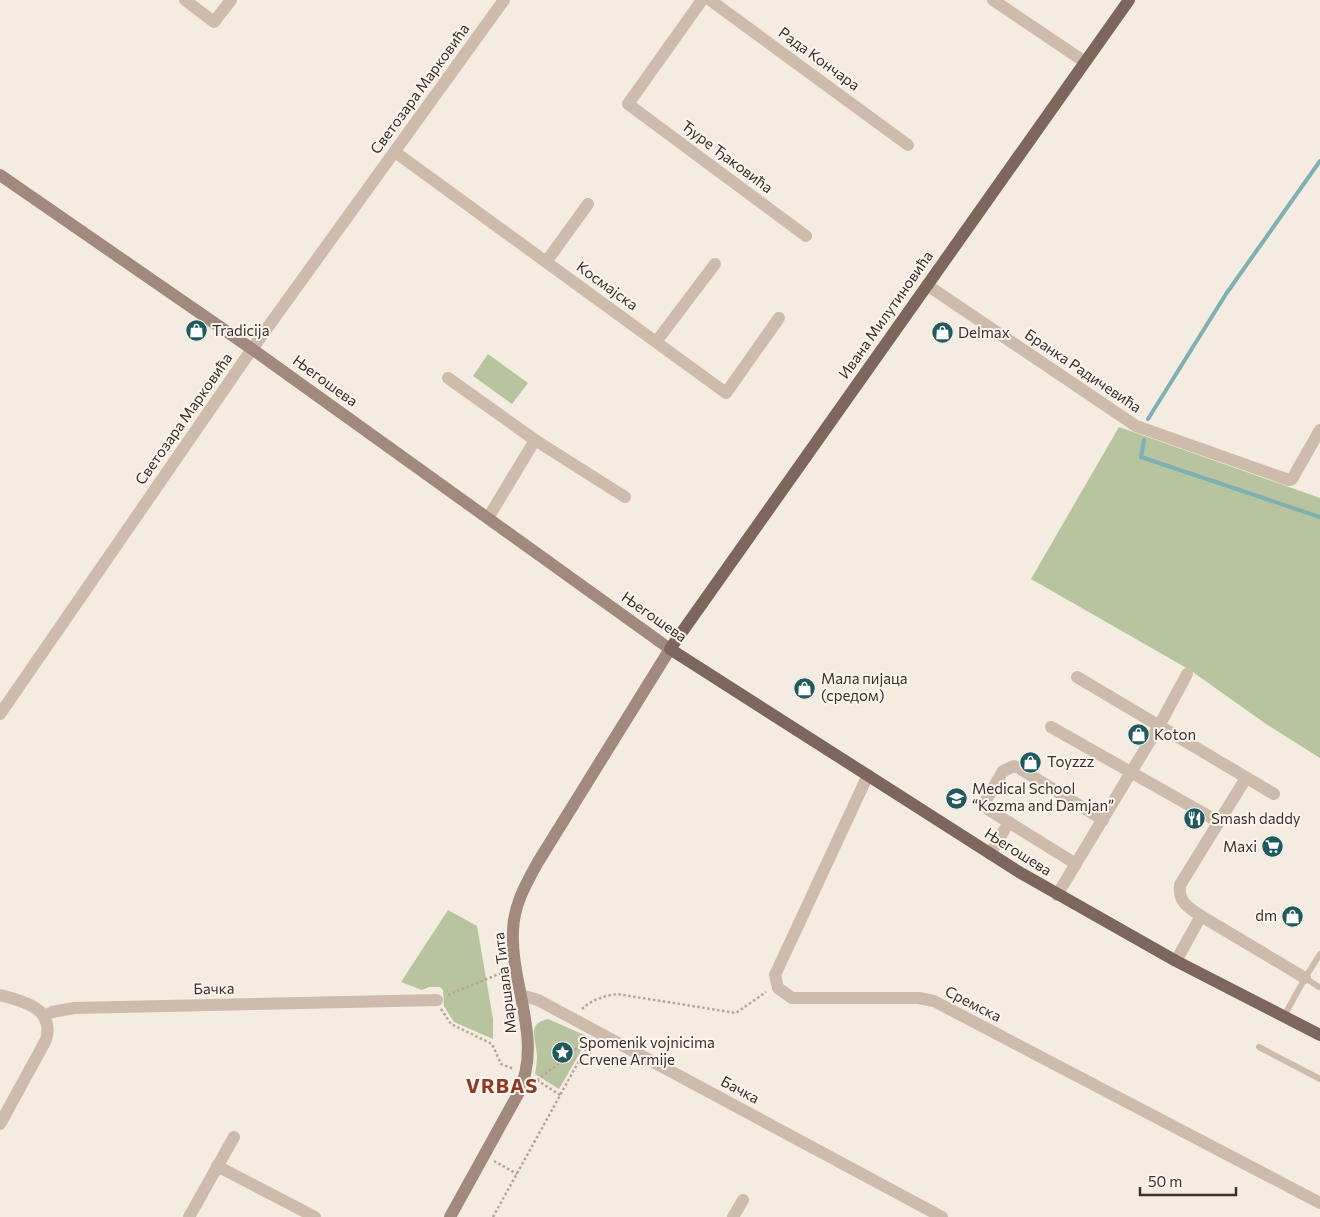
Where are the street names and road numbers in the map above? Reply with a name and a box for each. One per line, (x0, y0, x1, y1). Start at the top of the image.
street label: Светозара Марковића (366, 20, 473, 157)
street label: Рада Кончара (775, 23, 864, 94)
street label: Ђуре Ђаковића (679, 116, 777, 196)
street label: Ивана Милутиновића (834, 247, 936, 382)
street label: Космајска (573, 257, 642, 313)
street label: Бранка Радичевића (1022, 325, 1145, 416)
street label: Светозара Марковића (131, 349, 236, 488)
street label: Његошева (290, 351, 362, 410)
street label: Његошева (618, 587, 691, 645)
street label: Његошева (982, 823, 1055, 879)
street label: Маршала Тита (489, 931, 519, 1035)
street label: Бачка (193, 979, 235, 997)
street label: Сремска (942, 981, 1005, 1025)
street label: Бачка (718, 1072, 763, 1107)

